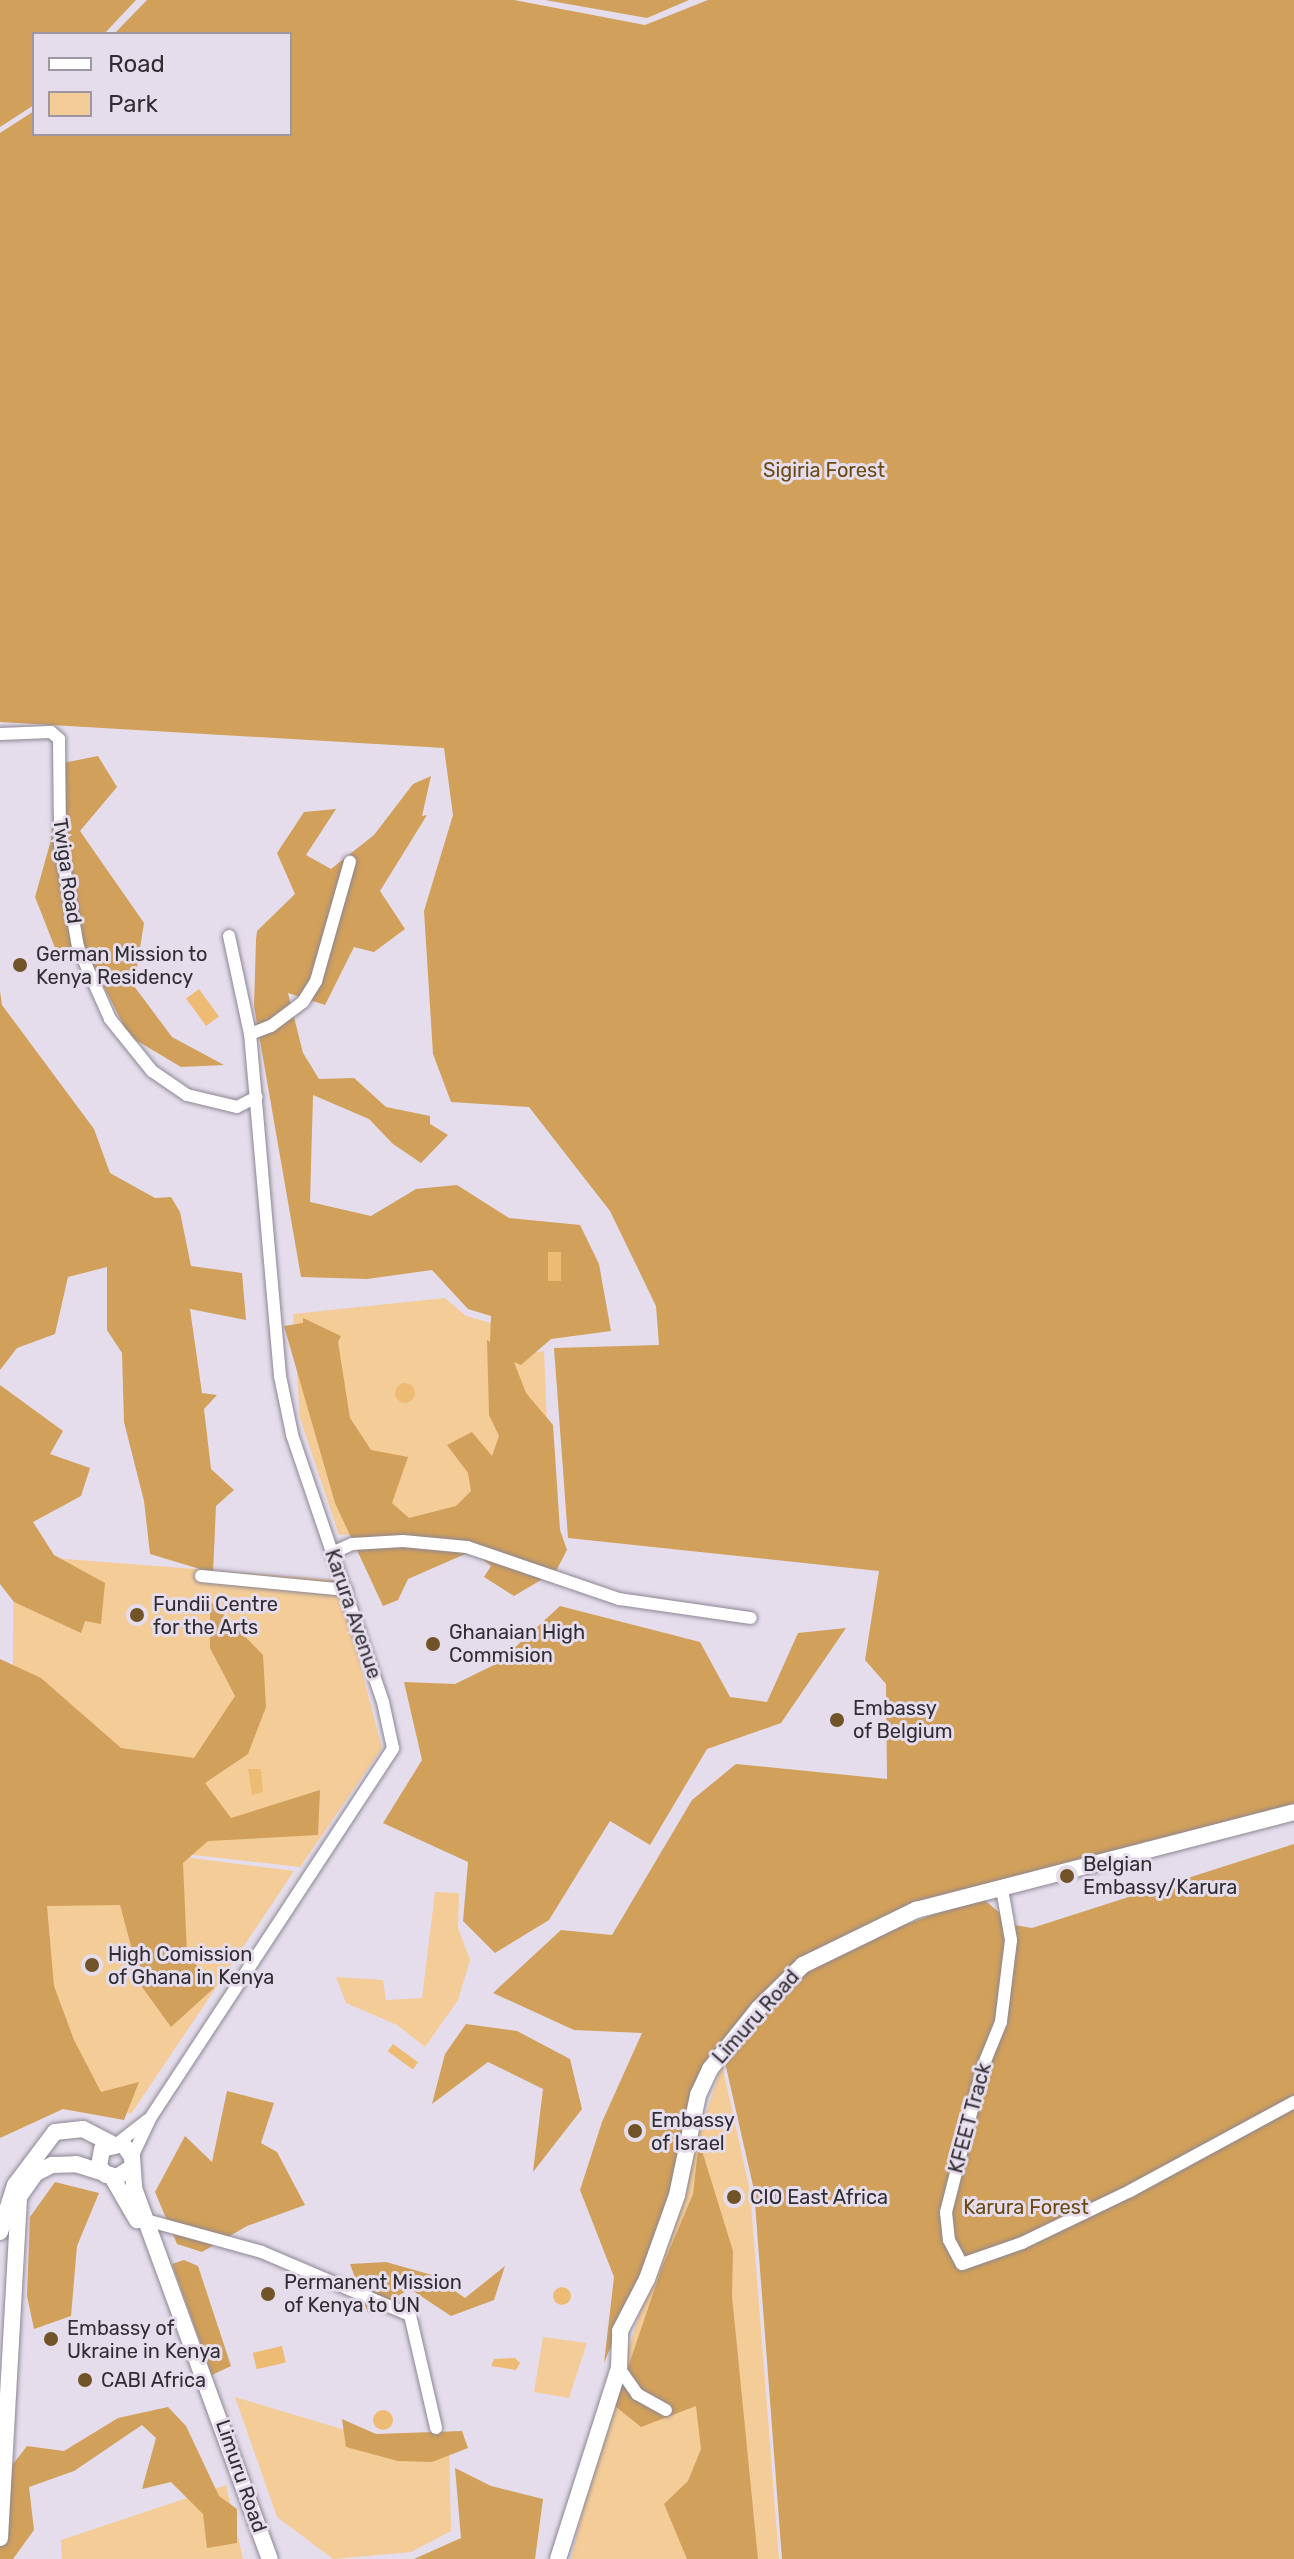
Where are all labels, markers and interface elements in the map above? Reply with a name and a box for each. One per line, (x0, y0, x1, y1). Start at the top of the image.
legend (32, 32, 292, 136)
text: Road (108, 50, 165, 78)
text: Park (108, 90, 158, 118)
park label: Sigiria Forest (763, 458, 885, 482)
street label: Twiga Road (48, 817, 86, 925)
place label: German Mission to Kenya Residency (36, 942, 208, 989)
marker: German Mission to Kenya Residency (11, 956, 29, 974)
street label: Karura Avenue (320, 1546, 386, 1682)
place label: Fundii Centre for the Arts (153, 1592, 278, 1639)
marker: Fundii Centre for the Arts (128, 1606, 146, 1624)
place label: Ghanaian High Commision (449, 1620, 585, 1667)
marker: Ghanaian High Commision (424, 1635, 442, 1653)
place label: Embassy of Belgium (853, 1696, 953, 1743)
marker: Embassy of Belgium (828, 1711, 846, 1729)
place label: Belgian Embassy/Karura (1083, 1852, 1237, 1899)
marker: Belgian Embassy/Karura (1058, 1867, 1076, 1885)
place label: High Comission of Ghana in Kenya (108, 1942, 275, 1989)
marker: High Comission of Ghana in Kenya (83, 1956, 101, 1974)
street label: Limuru Road (708, 1965, 804, 2069)
street label: KFEET Track (944, 2060, 996, 2176)
place label: Embassy of Israel (651, 2108, 735, 2155)
marker: Embassy of Israel (626, 2122, 644, 2140)
place label: CIO East Africa (750, 2185, 888, 2209)
marker: CIO East Africa (725, 2188, 743, 2206)
park label: Karura Forest (963, 2195, 1089, 2219)
place label: Permanent Mission of Kenya to UN (284, 2270, 462, 2317)
marker: Permanent Mission of Kenya to UN (259, 2285, 277, 2303)
place label: Embassy of Ukraine in Kenya (67, 2316, 221, 2363)
marker: Embassy of Ukraine in Kenya (42, 2330, 60, 2348)
place label: CABI Africa (101, 2368, 207, 2392)
marker: CABI Africa (76, 2371, 94, 2389)
street label: Limuru Road (210, 2416, 272, 2536)

